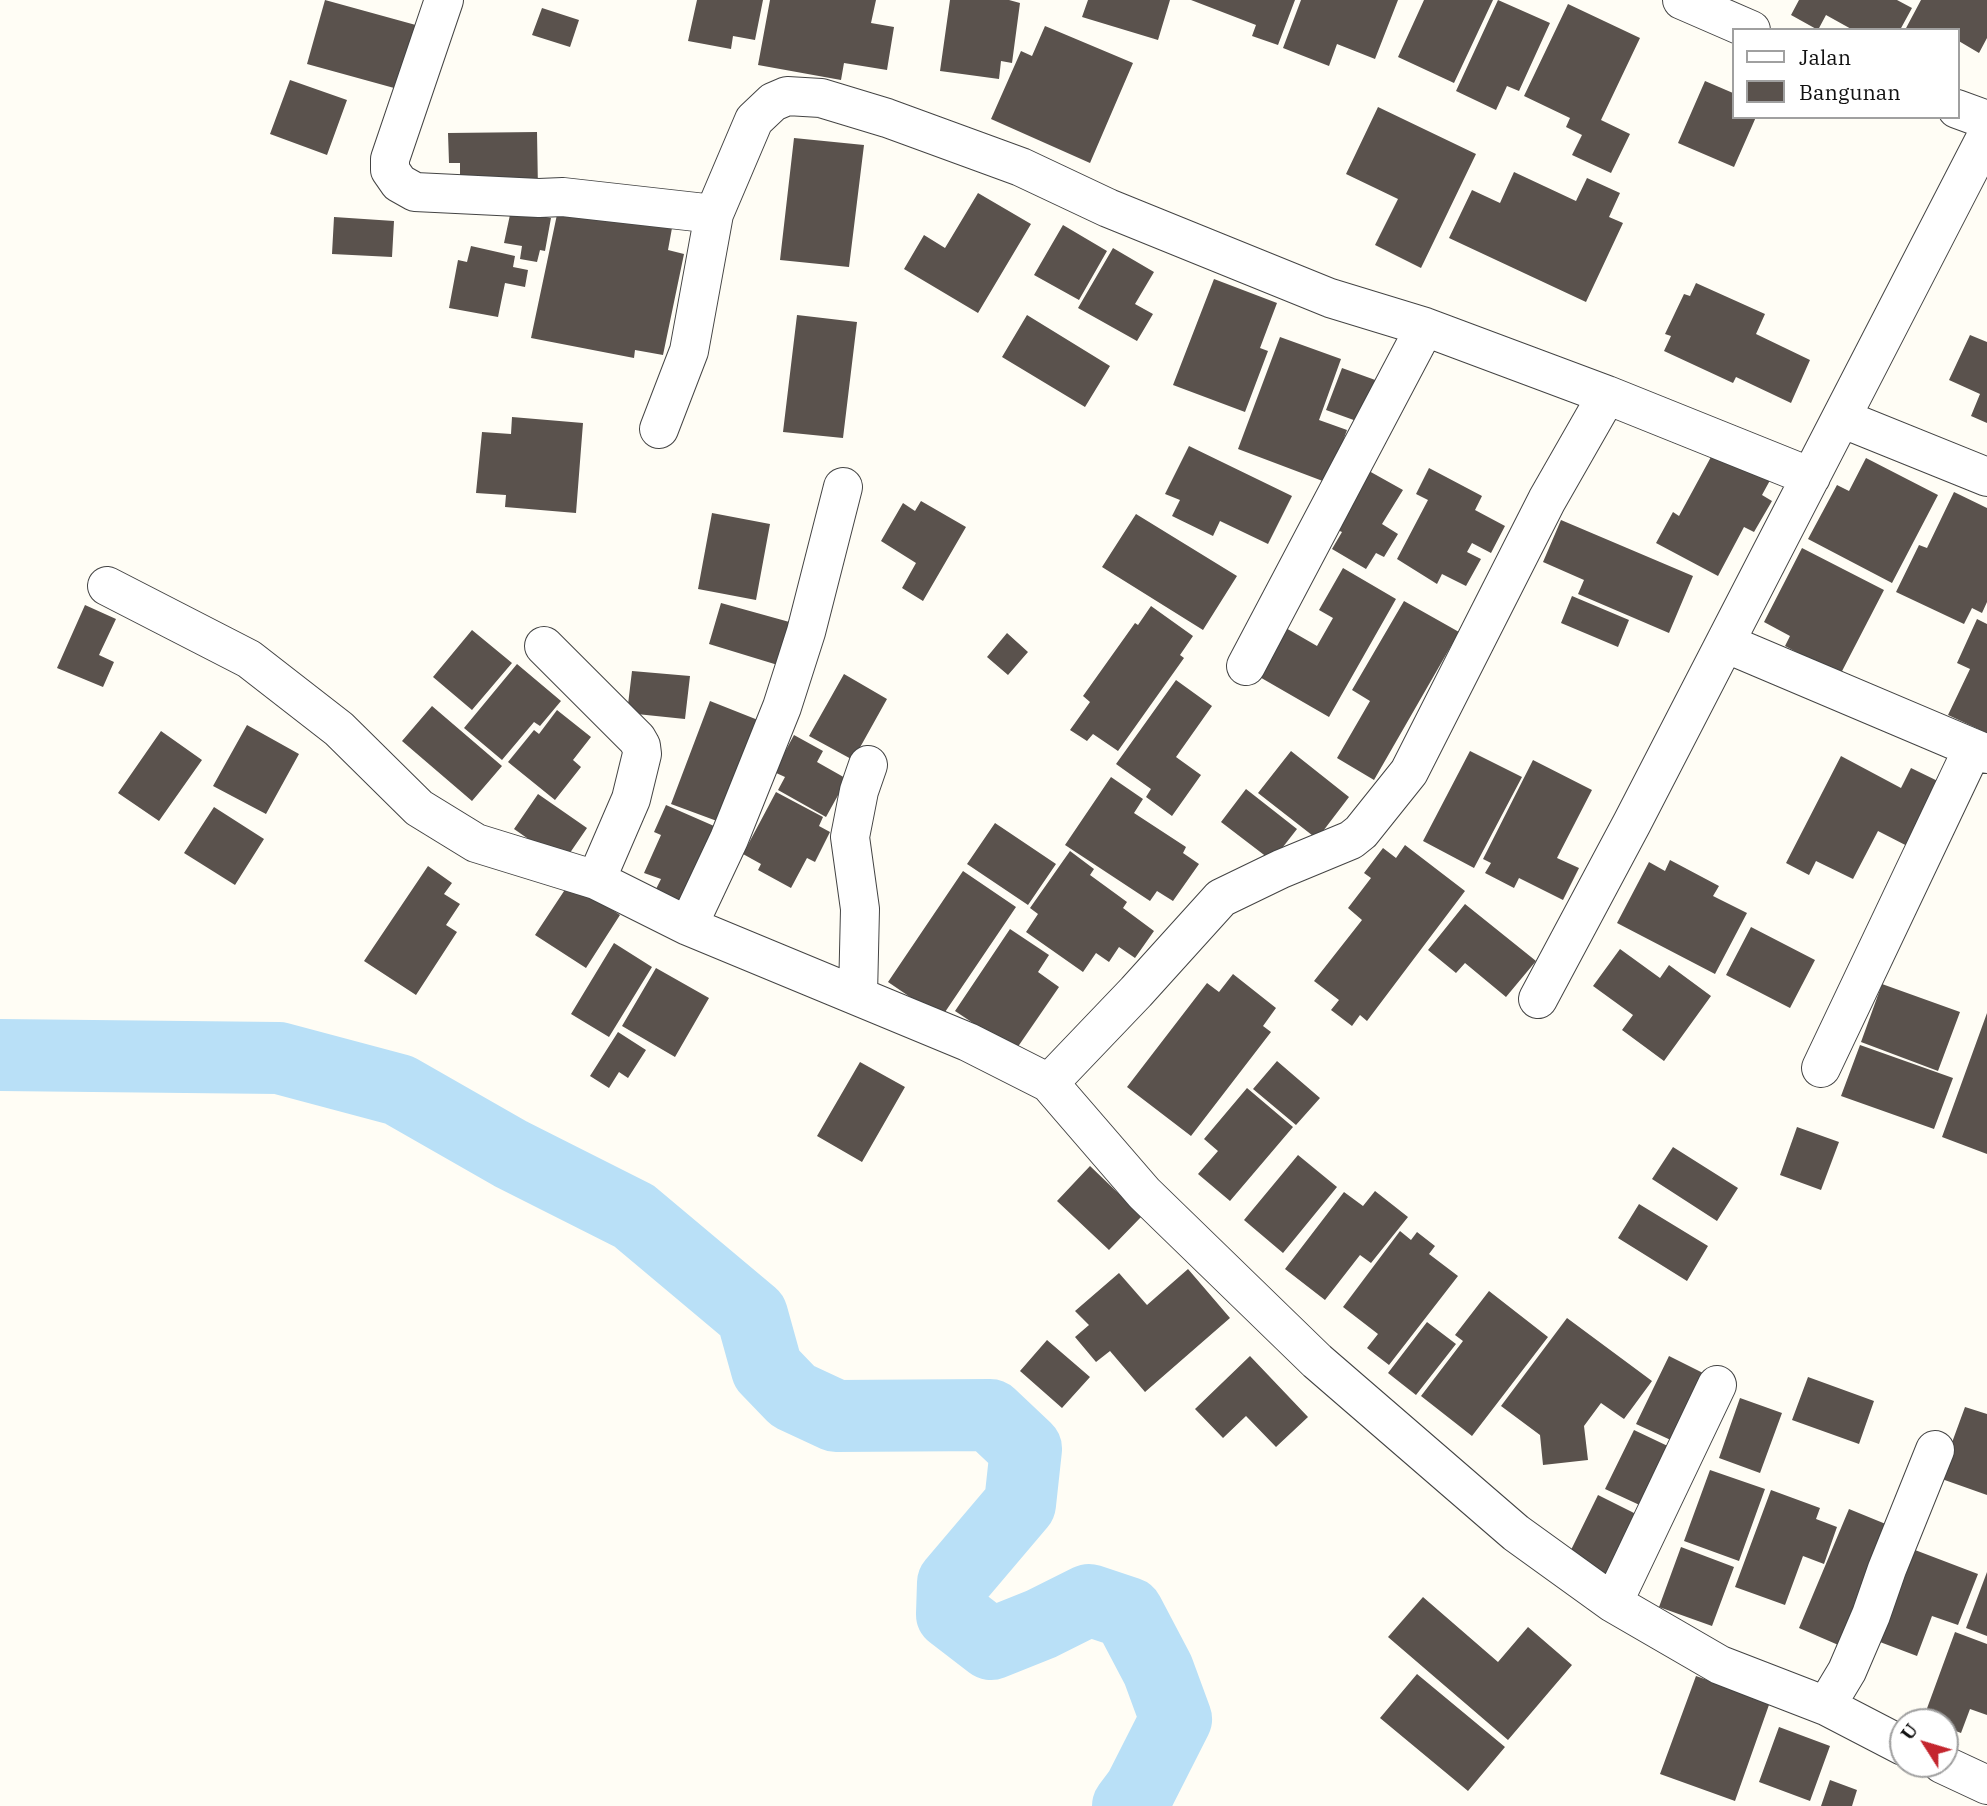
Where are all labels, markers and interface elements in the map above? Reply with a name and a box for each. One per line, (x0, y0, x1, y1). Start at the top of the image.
legend (1731, 28, 1959, 119)
text: Jalan (1799, 43, 1851, 71)
text: Bangunan (1799, 78, 1901, 106)
north arrow (1889, 1708, 1959, 1778)
text: U (1895, 1719, 1923, 1745)

